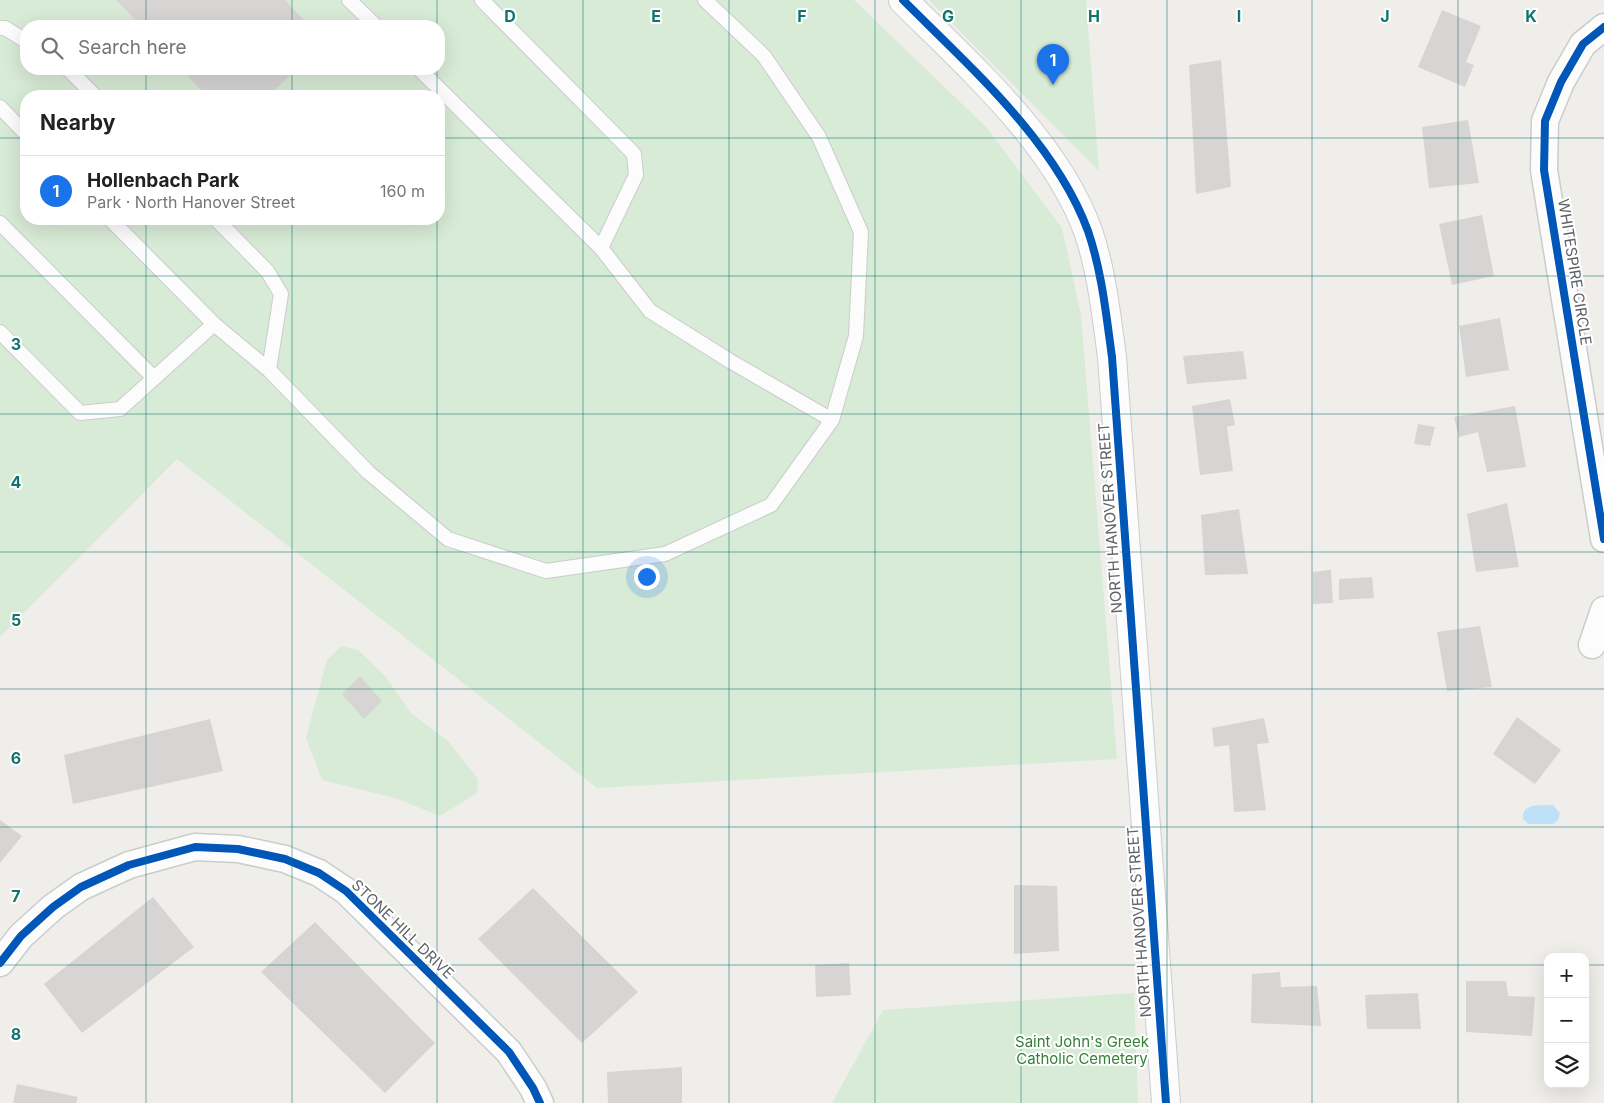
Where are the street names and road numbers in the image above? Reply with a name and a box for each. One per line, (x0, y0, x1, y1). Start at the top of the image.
street label: WHITESPIRE CIRCLE (1554, 197, 1596, 347)
street label: NORTH HANOVER STREET (1094, 422, 1126, 614)
street label: NORTH HANOVER STREET (1123, 826, 1155, 1018)
street label: STONE HILL DRIVE (348, 875, 458, 983)

